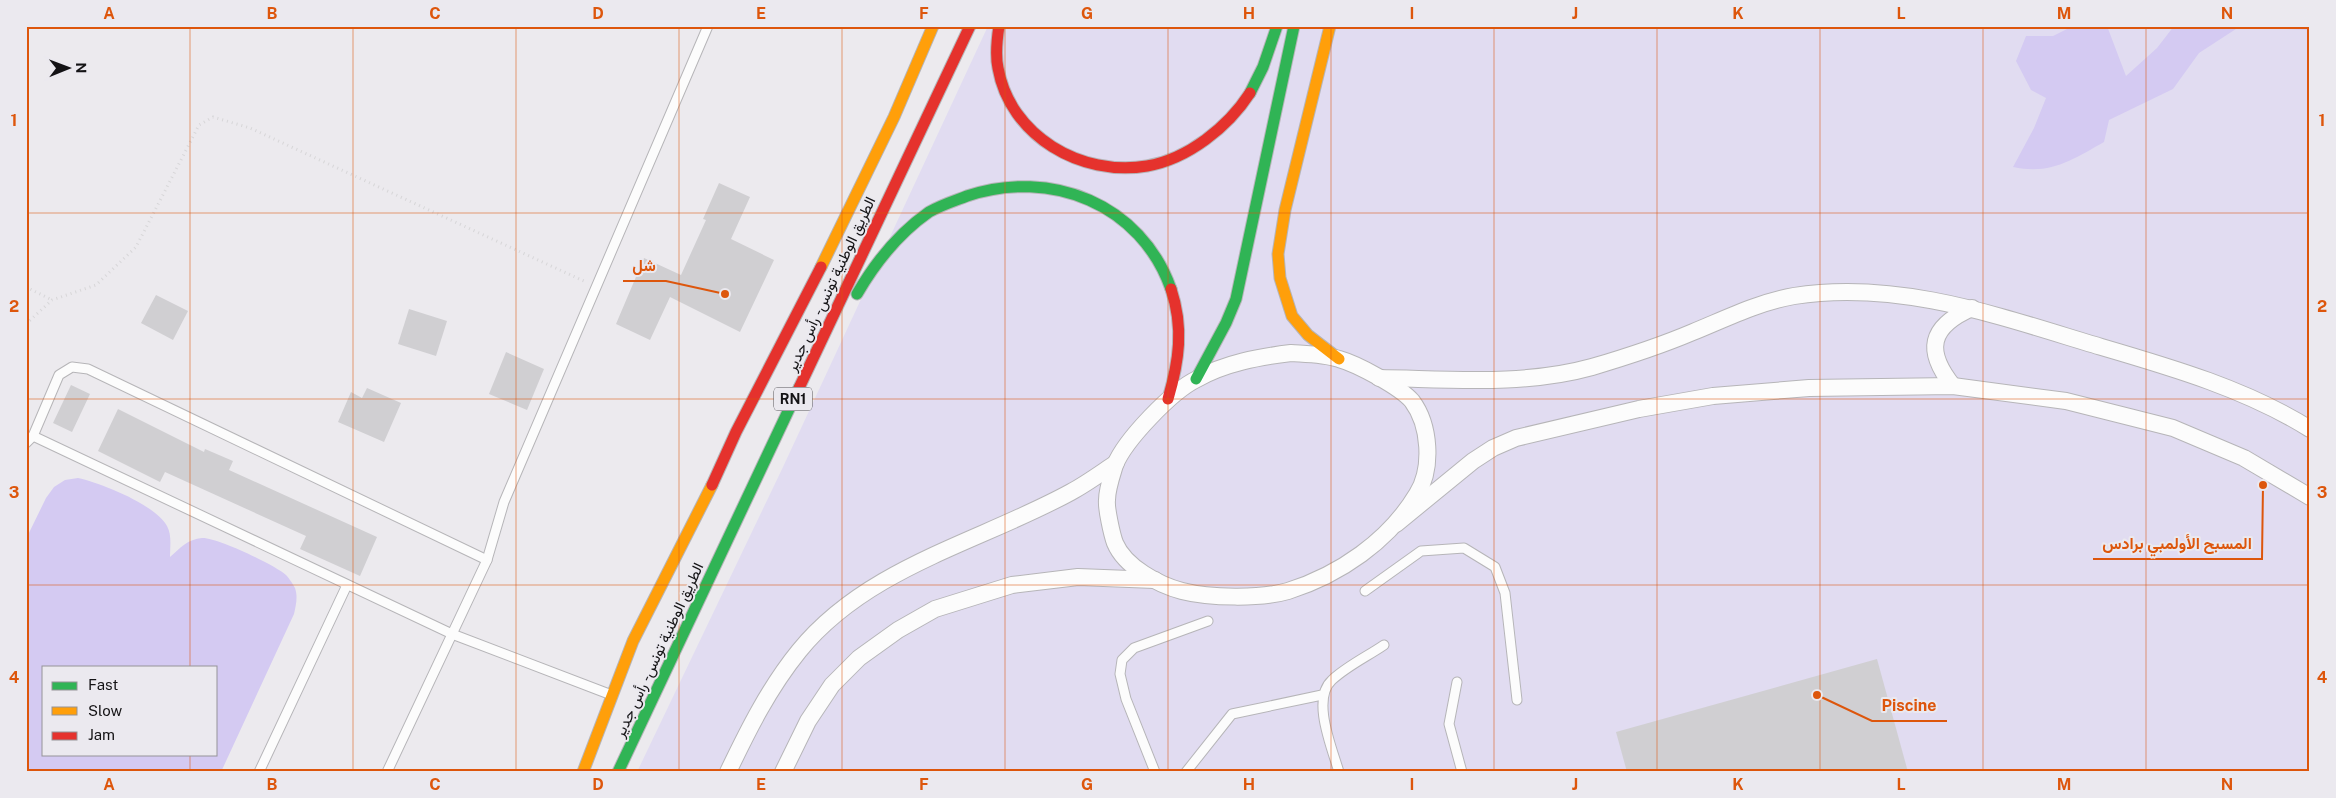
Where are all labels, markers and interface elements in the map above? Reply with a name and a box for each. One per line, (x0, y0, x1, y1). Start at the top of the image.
text: A (103, 4, 115, 23)
text: B (267, 4, 278, 23)
text: C (429, 4, 441, 23)
text: D (592, 4, 604, 23)
text: E (756, 4, 766, 23)
text: F (919, 4, 929, 23)
text: G (1081, 4, 1093, 23)
text: H (1243, 4, 1255, 23)
text: I (1410, 4, 1414, 23)
text: J (1572, 4, 1578, 23)
text: K (1732, 4, 1744, 23)
text: L (1896, 4, 1906, 23)
text: M (2057, 4, 2071, 23)
text: N (2221, 4, 2233, 23)
north arrow (42, 42, 92, 92)
text: N (73, 62, 89, 73)
text: 1 (11, 111, 17, 130)
text: 1 (2319, 111, 2325, 130)
street label: الطريق الوطنية تونس - رأس جدير (782, 194, 880, 376)
callout: شل (623, 250, 666, 281)
text: شل (632, 256, 656, 275)
text: 2 (9, 297, 19, 316)
text: 2 (2317, 297, 2327, 316)
road number: RN1 (774, 388, 812, 410)
text: 3 (9, 483, 19, 502)
text: 3 (2317, 483, 2327, 502)
callout: المسبح الأولمبي برادس (2093, 528, 2262, 559)
text: المسبح الأولمبي برادس (2102, 534, 2252, 557)
street label: الطريق الوطنية تونس - رأس جدير (610, 560, 708, 742)
legend (42, 666, 218, 756)
text: 4 (9, 668, 20, 687)
text: 4 (2317, 668, 2328, 687)
text: Fast (88, 676, 118, 693)
callout: Piscine (1872, 690, 1947, 721)
text: Piscine (1882, 696, 1936, 715)
text: Slow (88, 702, 123, 719)
text: Jam (88, 726, 115, 743)
text: A (103, 775, 115, 794)
text: B (267, 775, 278, 794)
text: C (429, 775, 441, 794)
text: D (592, 775, 604, 794)
text: E (756, 775, 766, 794)
text: F (919, 775, 929, 794)
text: G (1081, 775, 1093, 794)
text: H (1243, 775, 1255, 794)
text: I (1410, 775, 1414, 794)
text: J (1572, 775, 1578, 794)
text: K (1732, 775, 1744, 794)
text: L (1896, 775, 1906, 794)
text: M (2057, 775, 2071, 794)
text: N (2221, 775, 2233, 794)

